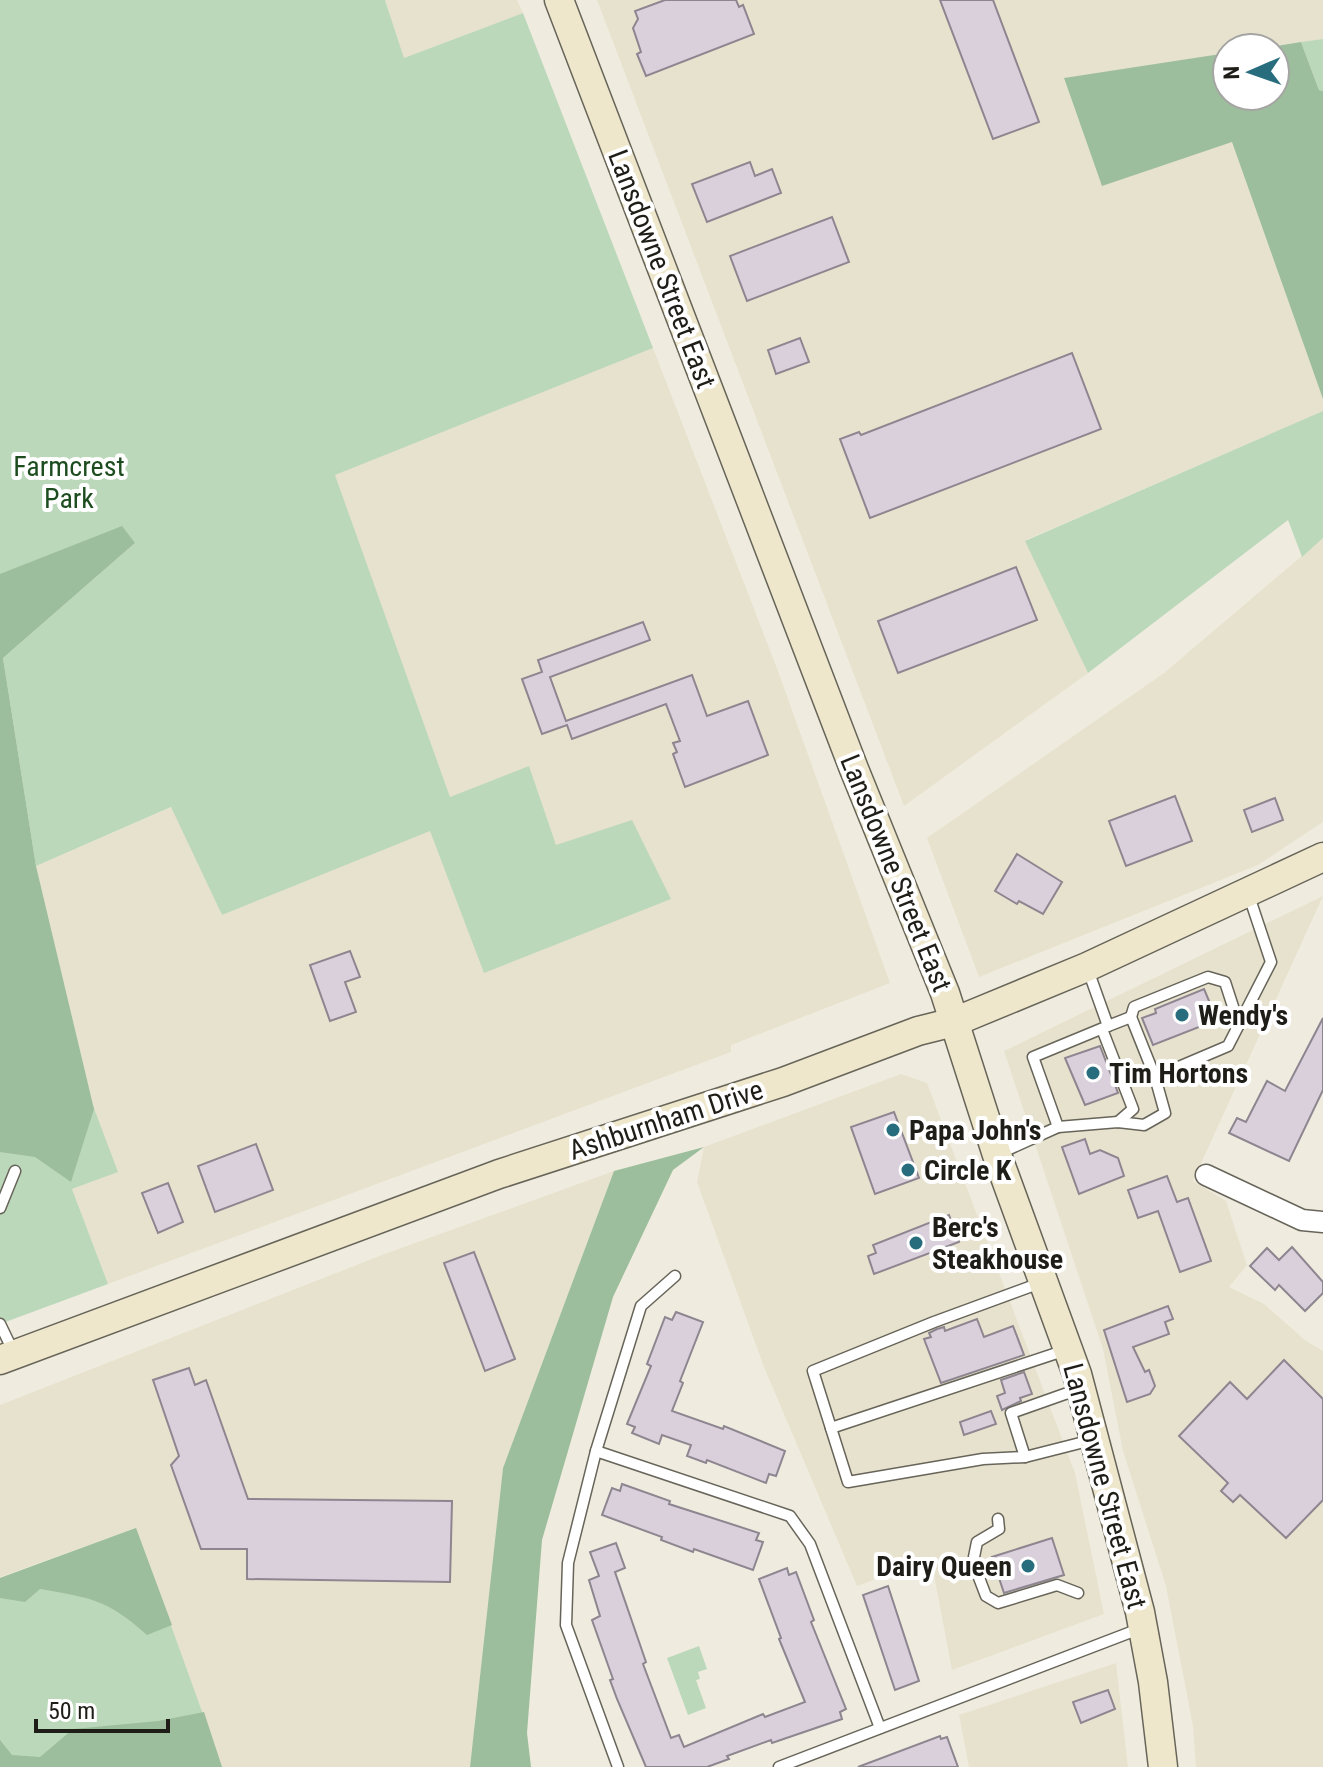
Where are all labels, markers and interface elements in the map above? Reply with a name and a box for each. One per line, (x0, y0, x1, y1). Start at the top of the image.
north arrow (1211, 32, 1291, 112)
text: N (1219, 66, 1244, 80)
street label: Lansdowne Street East (601, 145, 723, 393)
park label: Farmcrest Park (13, 450, 125, 515)
street label: Lansdowne Street East (833, 750, 959, 996)
place label: Wendy's (1198, 999, 1288, 1032)
marker: Wendy's (1173, 1006, 1191, 1024)
place label: Tim Hortons (1109, 1057, 1248, 1090)
marker: Tim Hortons (1084, 1064, 1102, 1082)
street label: Ashburnham Drive (565, 1073, 767, 1167)
place label: Papa John's (909, 1114, 1042, 1147)
marker: Papa John's (884, 1121, 902, 1139)
place label: Circle K (924, 1154, 1012, 1187)
marker: Circle K (899, 1161, 917, 1179)
place label: Berc's Steakhouse (932, 1211, 1063, 1276)
marker: Berc's Steakhouse (907, 1234, 925, 1252)
street label: Lansdowne Street East (1056, 1360, 1154, 1612)
place label: Dairy Queen (876, 1550, 1012, 1583)
marker: Dairy Queen (1019, 1557, 1037, 1575)
scale bar (36, 1683, 168, 1733)
text: 50 m (48, 1697, 95, 1725)

